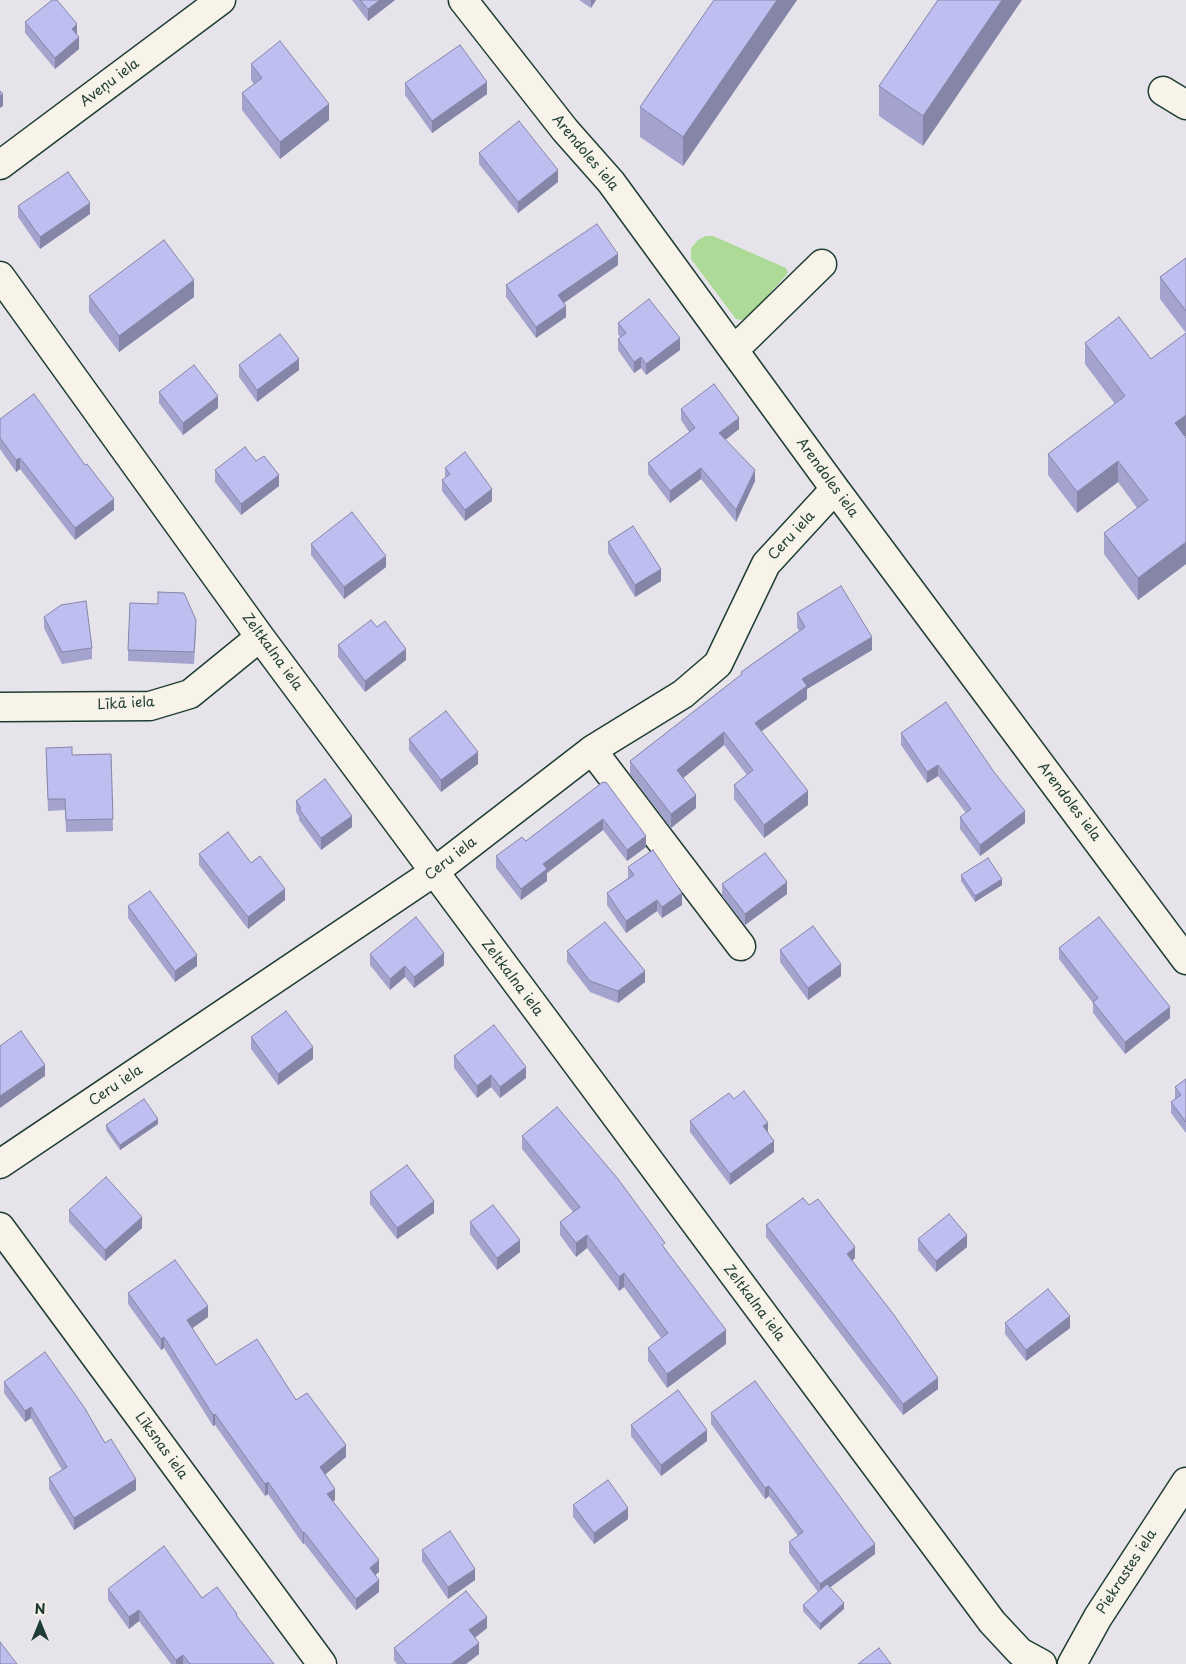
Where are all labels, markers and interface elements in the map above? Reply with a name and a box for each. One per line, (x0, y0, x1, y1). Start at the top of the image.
street label: Aveņu iela (77, 55, 143, 111)
street label: Arendoles iela (548, 112, 622, 194)
street label: Arendoles iela (793, 435, 861, 521)
street label: Ceru iela (765, 508, 819, 564)
street label: Zeltkalna iela (238, 610, 306, 694)
street label: Līkā iela (97, 694, 155, 714)
street label: Arendoles iela (1034, 759, 1104, 845)
street label: Ceru iela (422, 834, 480, 884)
street label: Zeltkalna iela (478, 936, 546, 1020)
street label: Ceru iela (86, 1062, 146, 1110)
street label: Zeltkalna iela (720, 1261, 788, 1345)
street label: Līksnas iela (131, 1409, 191, 1483)
street label: Piekrastes iela (1093, 1527, 1161, 1617)
text: N (34, 1598, 46, 1619)
north arrow (15, 1599, 65, 1649)

